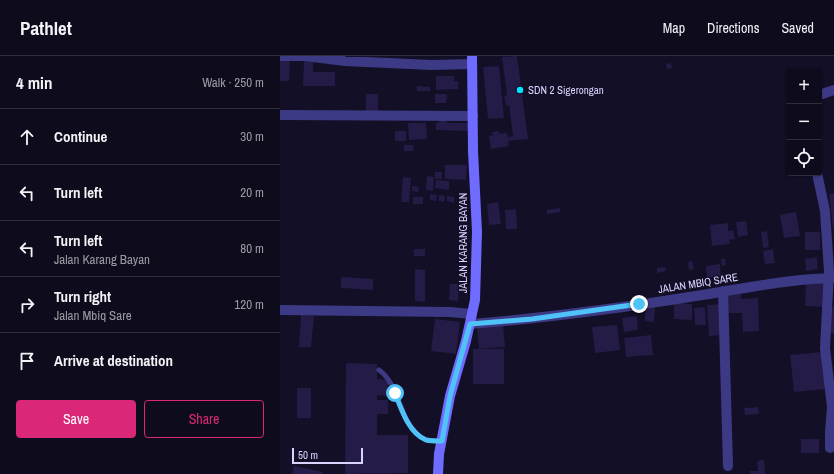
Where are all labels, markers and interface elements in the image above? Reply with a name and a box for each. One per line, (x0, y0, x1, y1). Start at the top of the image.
text: Pathlet (20, 15, 72, 41)
text: Map (663, 19, 685, 37)
text: Directions (707, 19, 759, 37)
text: Saved (781, 19, 814, 37)
map controls (786, 68, 822, 176)
button: + (786, 68, 822, 104)
text: 4 min (16, 71, 52, 94)
text: Walk · 250 m (202, 74, 264, 91)
place label: SDN 2 Sigerongan (528, 83, 604, 97)
marker: SDN 2 Sigerongan (515, 85, 525, 95)
button: − (786, 104, 822, 140)
icon: ahead (16, 126, 38, 148)
text: Continue (54, 126, 107, 147)
text: 30 m (240, 128, 264, 145)
button: locate (786, 140, 822, 176)
icon: left (16, 182, 38, 204)
text: Turn left (54, 182, 102, 203)
text: 20 m (240, 184, 264, 201)
street label: JALAN KARANG BAYAN (456, 193, 470, 293)
text: Turn left (54, 230, 102, 251)
icon: left (16, 238, 38, 260)
text: 80 m (240, 240, 264, 257)
text: Jalan Karang Bayan (54, 251, 150, 268)
street label: JALAN MBIQ SARE (657, 270, 739, 296)
text: Turn right (54, 286, 111, 307)
icon: right (16, 294, 38, 316)
route end (630, 295, 648, 313)
text: 120 m (234, 296, 264, 313)
text: Jalan Mbiq Sare (54, 307, 132, 324)
icon: arrive (16, 350, 38, 372)
text: Arrive at destination (54, 350, 173, 371)
route start (386, 384, 404, 402)
button: Save (16, 400, 136, 438)
button: Share (144, 400, 264, 438)
scale bar (292, 446, 363, 465)
text: 50 m (298, 448, 318, 462)

